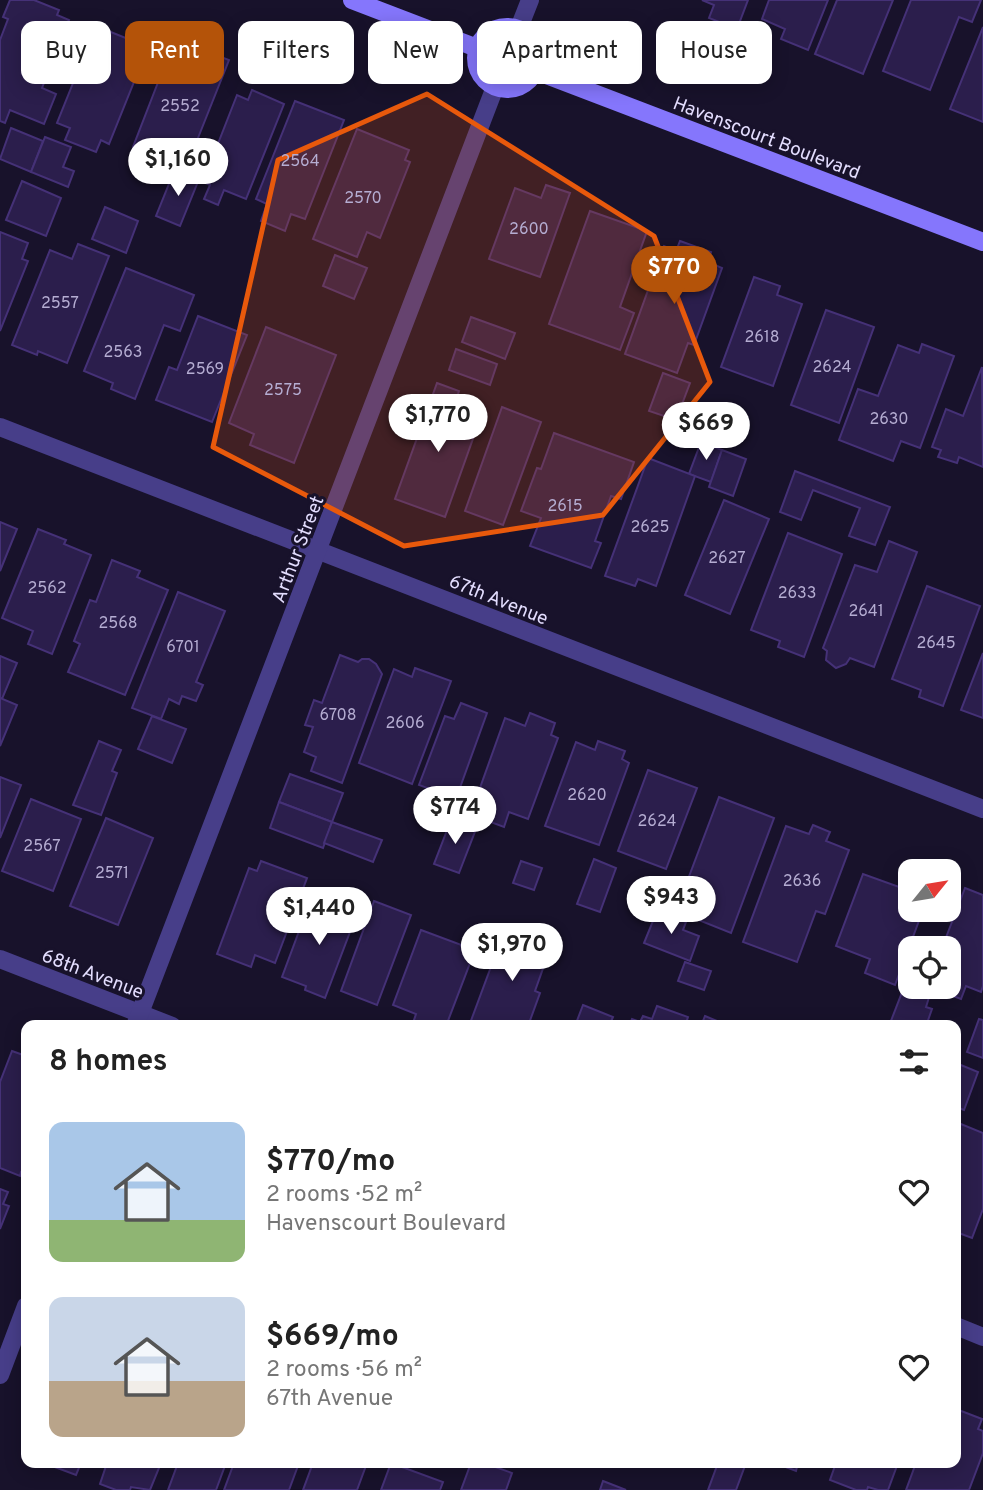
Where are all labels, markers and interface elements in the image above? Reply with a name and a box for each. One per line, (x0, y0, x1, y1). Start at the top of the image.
chip: Buy (21, 21, 111, 84)
chip: Rent (125, 21, 224, 84)
chip: Filters (238, 21, 354, 84)
chip: New (368, 21, 463, 84)
chip: Apartment (477, 21, 642, 84)
chip: House (656, 21, 772, 84)
street label: Havenscourt Boulevard (669, 92, 863, 186)
house number: 2552 (160, 97, 200, 117)
pin: $1,160 (121, 138, 235, 198)
text: $1,160 (144, 146, 212, 175)
house number: 2564 (280, 152, 320, 172)
house number: 2570 (344, 189, 382, 209)
house number: 2600 (509, 220, 549, 240)
pin: $770 (633, 246, 715, 306)
text: $770 (647, 254, 701, 283)
house number: 2557 (41, 294, 79, 314)
house number: 2618 (744, 328, 780, 348)
house number: 2563 (104, 343, 142, 363)
house number: 2624 (813, 358, 852, 378)
house number: 2569 (186, 360, 224, 380)
house number: 2575 (264, 381, 302, 401)
pin: $1,770 (381, 394, 495, 454)
text: $1,770 (405, 402, 471, 431)
pin: $669 (665, 402, 747, 462)
text: $669 (678, 410, 734, 439)
house number: 2630 (869, 410, 909, 430)
street label: Arthur Street (267, 493, 330, 607)
house number: 2615 (547, 497, 583, 517)
house number: 2625 (630, 518, 670, 538)
house number: 2627 (708, 549, 746, 569)
street label: 67th Avenue (445, 570, 551, 632)
house number: 2562 (27, 579, 67, 599)
house number: 2633 (778, 584, 816, 604)
house number: 2641 (848, 602, 884, 622)
house number: 2568 (98, 614, 138, 634)
house number: 2645 (916, 634, 956, 654)
house number: 6701 (166, 638, 200, 658)
house number: 6708 (319, 706, 357, 726)
house number: 2606 (385, 714, 425, 734)
pin: $774 (414, 786, 496, 846)
house number: 2620 (567, 786, 607, 806)
text: $774 (429, 794, 481, 823)
house number: 2624 (638, 812, 677, 832)
house number: 2567 (23, 837, 61, 857)
north arrow (898, 859, 961, 922)
map controls (898, 859, 961, 999)
house number: 2571 (95, 864, 129, 884)
house number: 2636 (783, 872, 821, 892)
pin: $943 (630, 876, 712, 936)
text: $943 (643, 884, 699, 913)
pin: $1,440 (262, 888, 376, 947)
text: $1,440 (282, 895, 356, 924)
pin: $1,970 (455, 923, 569, 983)
text: $1,970 (477, 931, 547, 960)
button: locate (898, 936, 961, 999)
street label: 68th Avenue (38, 944, 147, 1005)
icon: filters (895, 1043, 933, 1081)
text: 8 homes (49, 1044, 168, 1081)
text: $770/mo (266, 1144, 395, 1181)
icon: home (105, 1150, 189, 1234)
icon: heart (895, 1173, 933, 1211)
text: 2 rooms · 52 m² (266, 1181, 422, 1210)
text: Havenscourt Boulevard (266, 1210, 506, 1239)
text: $669/mo (266, 1319, 399, 1356)
icon: home (105, 1325, 189, 1409)
icon: heart (895, 1348, 933, 1386)
text: 2 rooms · 56 m² (266, 1356, 422, 1385)
text: 67th Avenue (266, 1385, 393, 1414)

